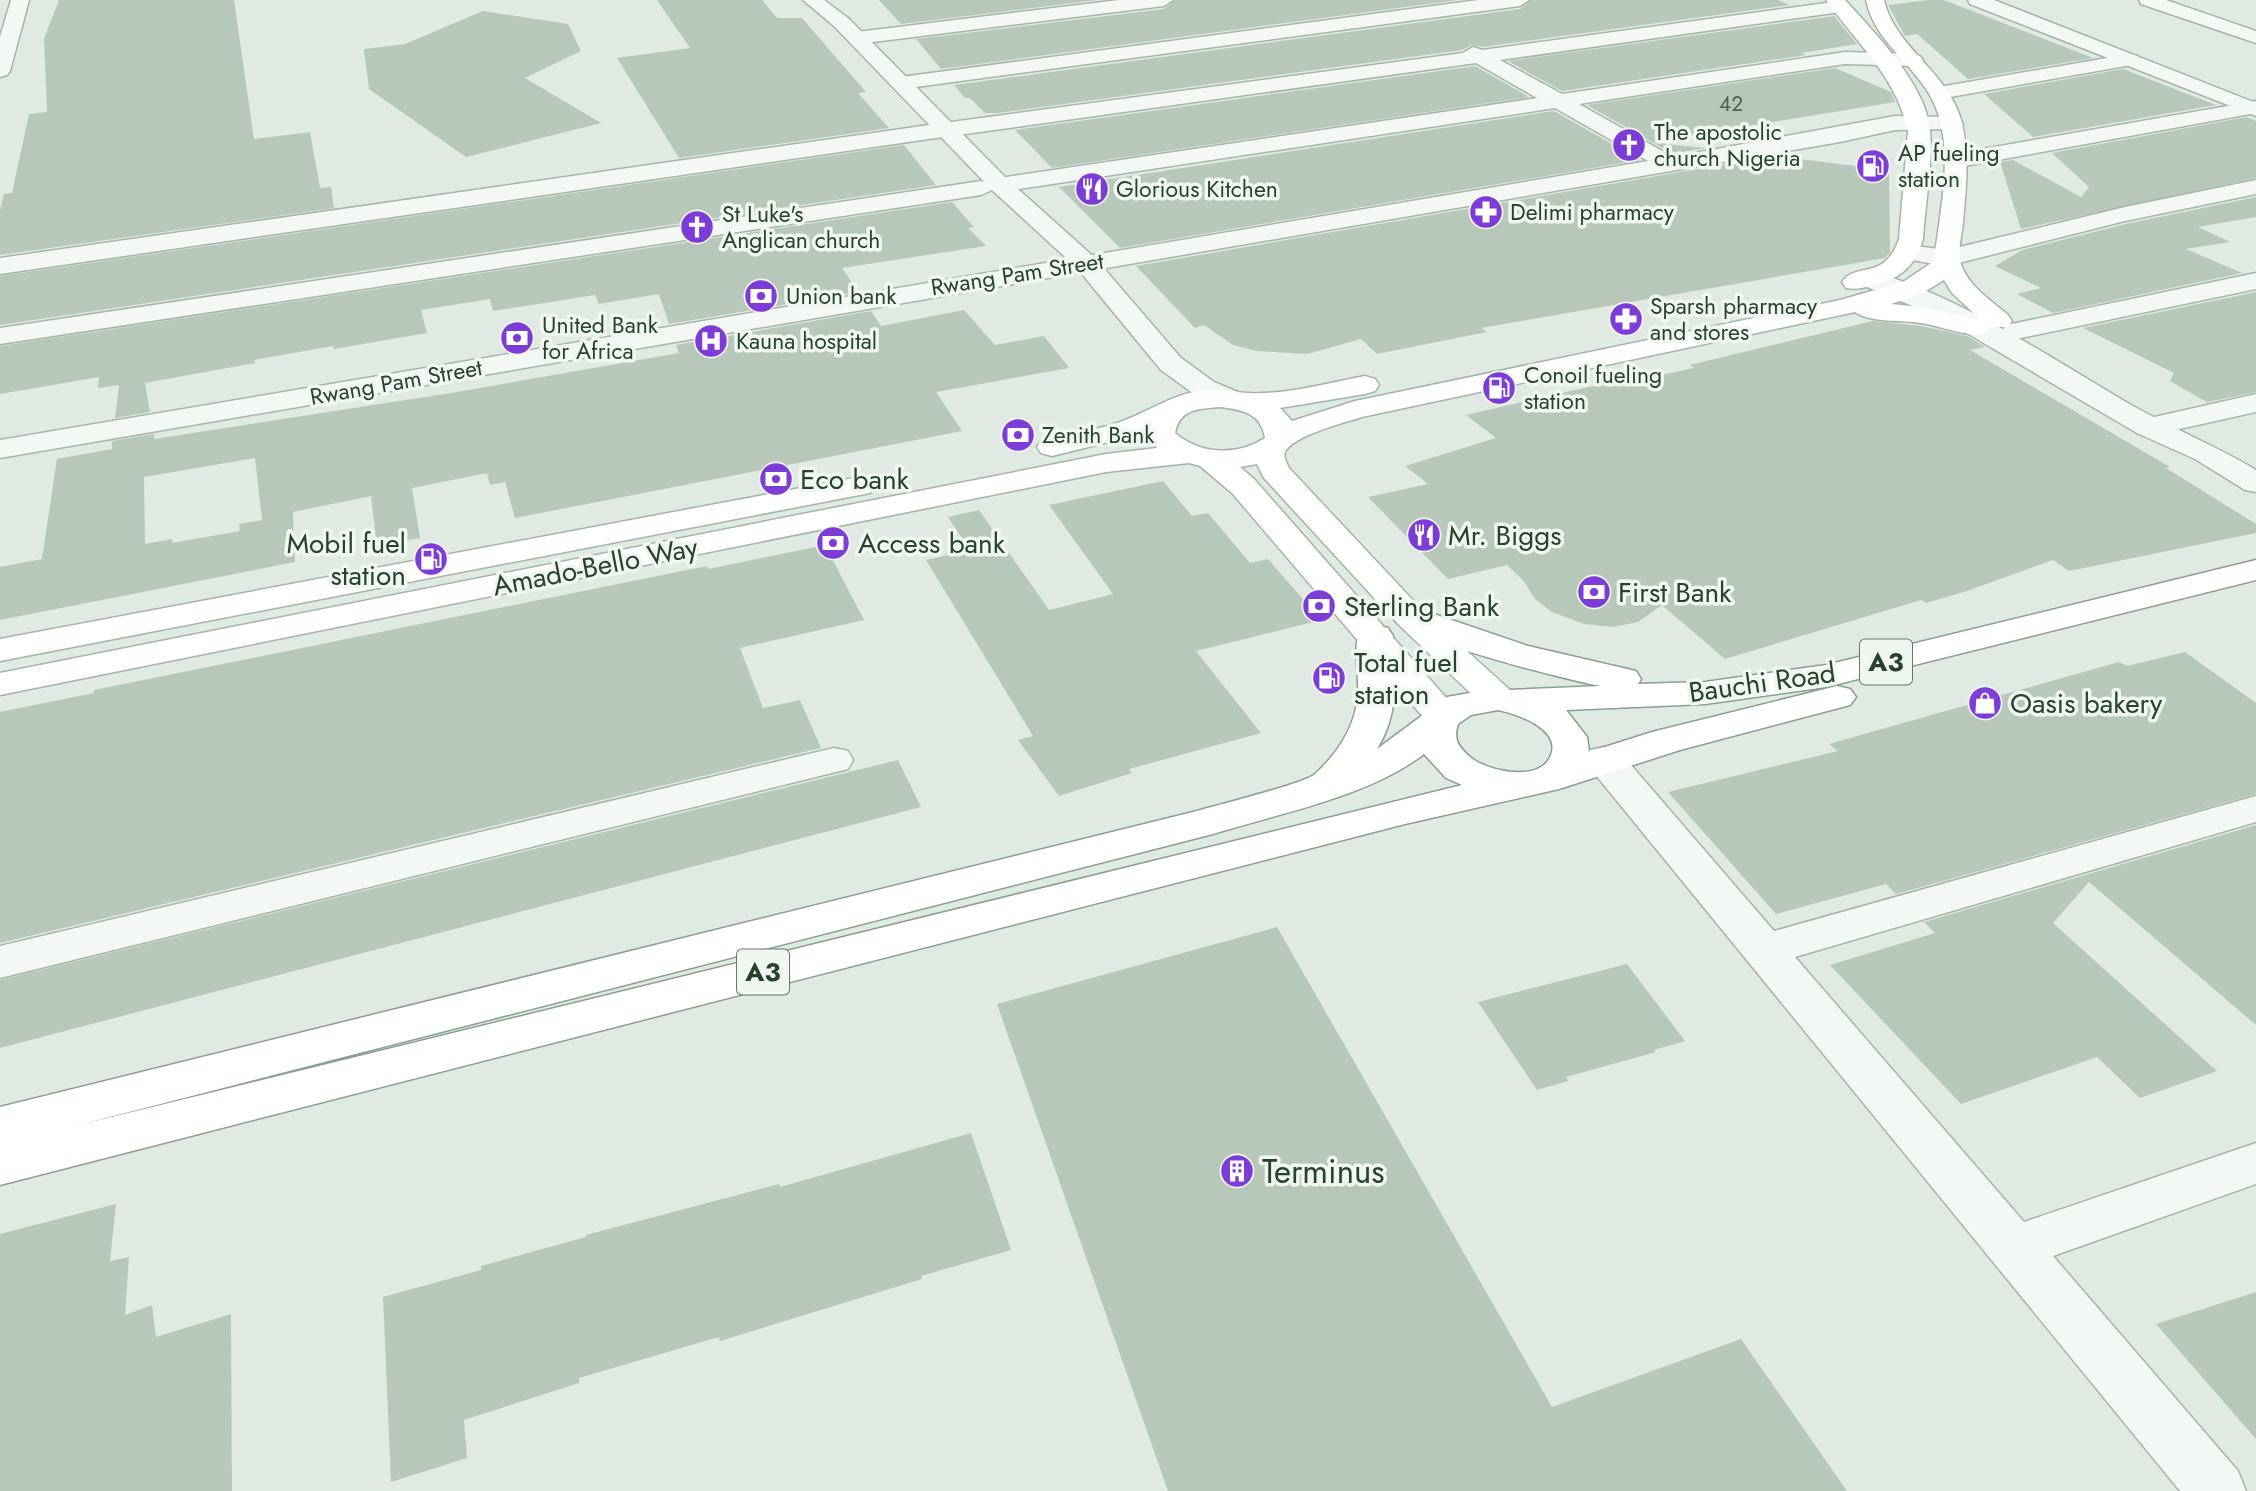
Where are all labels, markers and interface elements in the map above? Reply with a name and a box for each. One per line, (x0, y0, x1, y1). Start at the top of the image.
house number: 42 (1719, 89, 1743, 119)
place label: The apostolic church Nigeria (1654, 115, 1800, 175)
church icon: The apostolic church Nigeria (1610, 126, 1648, 164)
place label: AP fueling station (1898, 136, 2000, 196)
fuel station icon: AP fueling station (1854, 147, 1892, 185)
restaurant icon: Glorious Kitchen (1073, 170, 1111, 208)
place label: Glorious Kitchen (1116, 172, 1278, 206)
pharmacy icon: Delimi pharmacy (1467, 193, 1505, 231)
place label: Delimi pharmacy (1510, 195, 1675, 229)
place label: St Luke's Anglican church (722, 197, 880, 257)
church icon: St Luke's Anglican church (678, 208, 716, 246)
street label: Rwang Pam Street (928, 243, 1106, 304)
bank icon: Union bank (742, 277, 780, 315)
place label: Union bank (786, 279, 897, 313)
place label: Sparsh pharmacy and stores (1650, 289, 1818, 349)
pharmacy icon: Sparsh pharmacy and stores (1607, 300, 1645, 338)
place label: United Bank for Africa (542, 308, 659, 368)
bank icon: United Bank for Africa (498, 319, 536, 357)
hospital icon: Kauna hospital (692, 322, 730, 360)
place label: Kauna hospital (736, 324, 877, 358)
street label: Rwang Pam Street (307, 350, 485, 414)
place label: Conoil fueling station (1524, 358, 1662, 418)
fuel station icon: Conoil fueling station (1480, 369, 1518, 407)
bank icon: Zenith Bank (999, 416, 1037, 454)
place label: Zenith Bank (1042, 418, 1155, 452)
place label: Eco bank (800, 459, 910, 500)
bank icon: Eco bank (757, 460, 795, 498)
place label: Mr. Biggs (1448, 515, 1562, 556)
restaurant icon: Mr. Biggs (1405, 516, 1443, 554)
place label: Mobil fuel station (286, 523, 406, 596)
place label: Access bank (858, 523, 1006, 564)
bank icon: Access bank (814, 524, 852, 562)
street label: Amado-Bello Way (489, 526, 702, 606)
fuel station icon: Mobil fuel station (412, 540, 450, 578)
place label: First Bank (1618, 572, 1732, 613)
bank icon: First Bank (1575, 573, 1613, 611)
place label: Sterling Bank (1344, 586, 1500, 627)
bank icon: Sterling Bank (1300, 587, 1338, 625)
road number: A3 (1860, 640, 1912, 684)
place label: Total fuel station (1354, 642, 1458, 715)
street label: Bauchi Road (1686, 652, 1838, 713)
fuel station icon: Total fuel station (1310, 659, 1348, 697)
place label: Oasis bakery (2010, 683, 2163, 724)
shop icon: Oasis bakery (1966, 684, 2004, 722)
road number: A3 (737, 950, 789, 995)
place label: Terminus (1262, 1148, 1385, 1195)
building icon: Terminus (1218, 1152, 1256, 1190)

